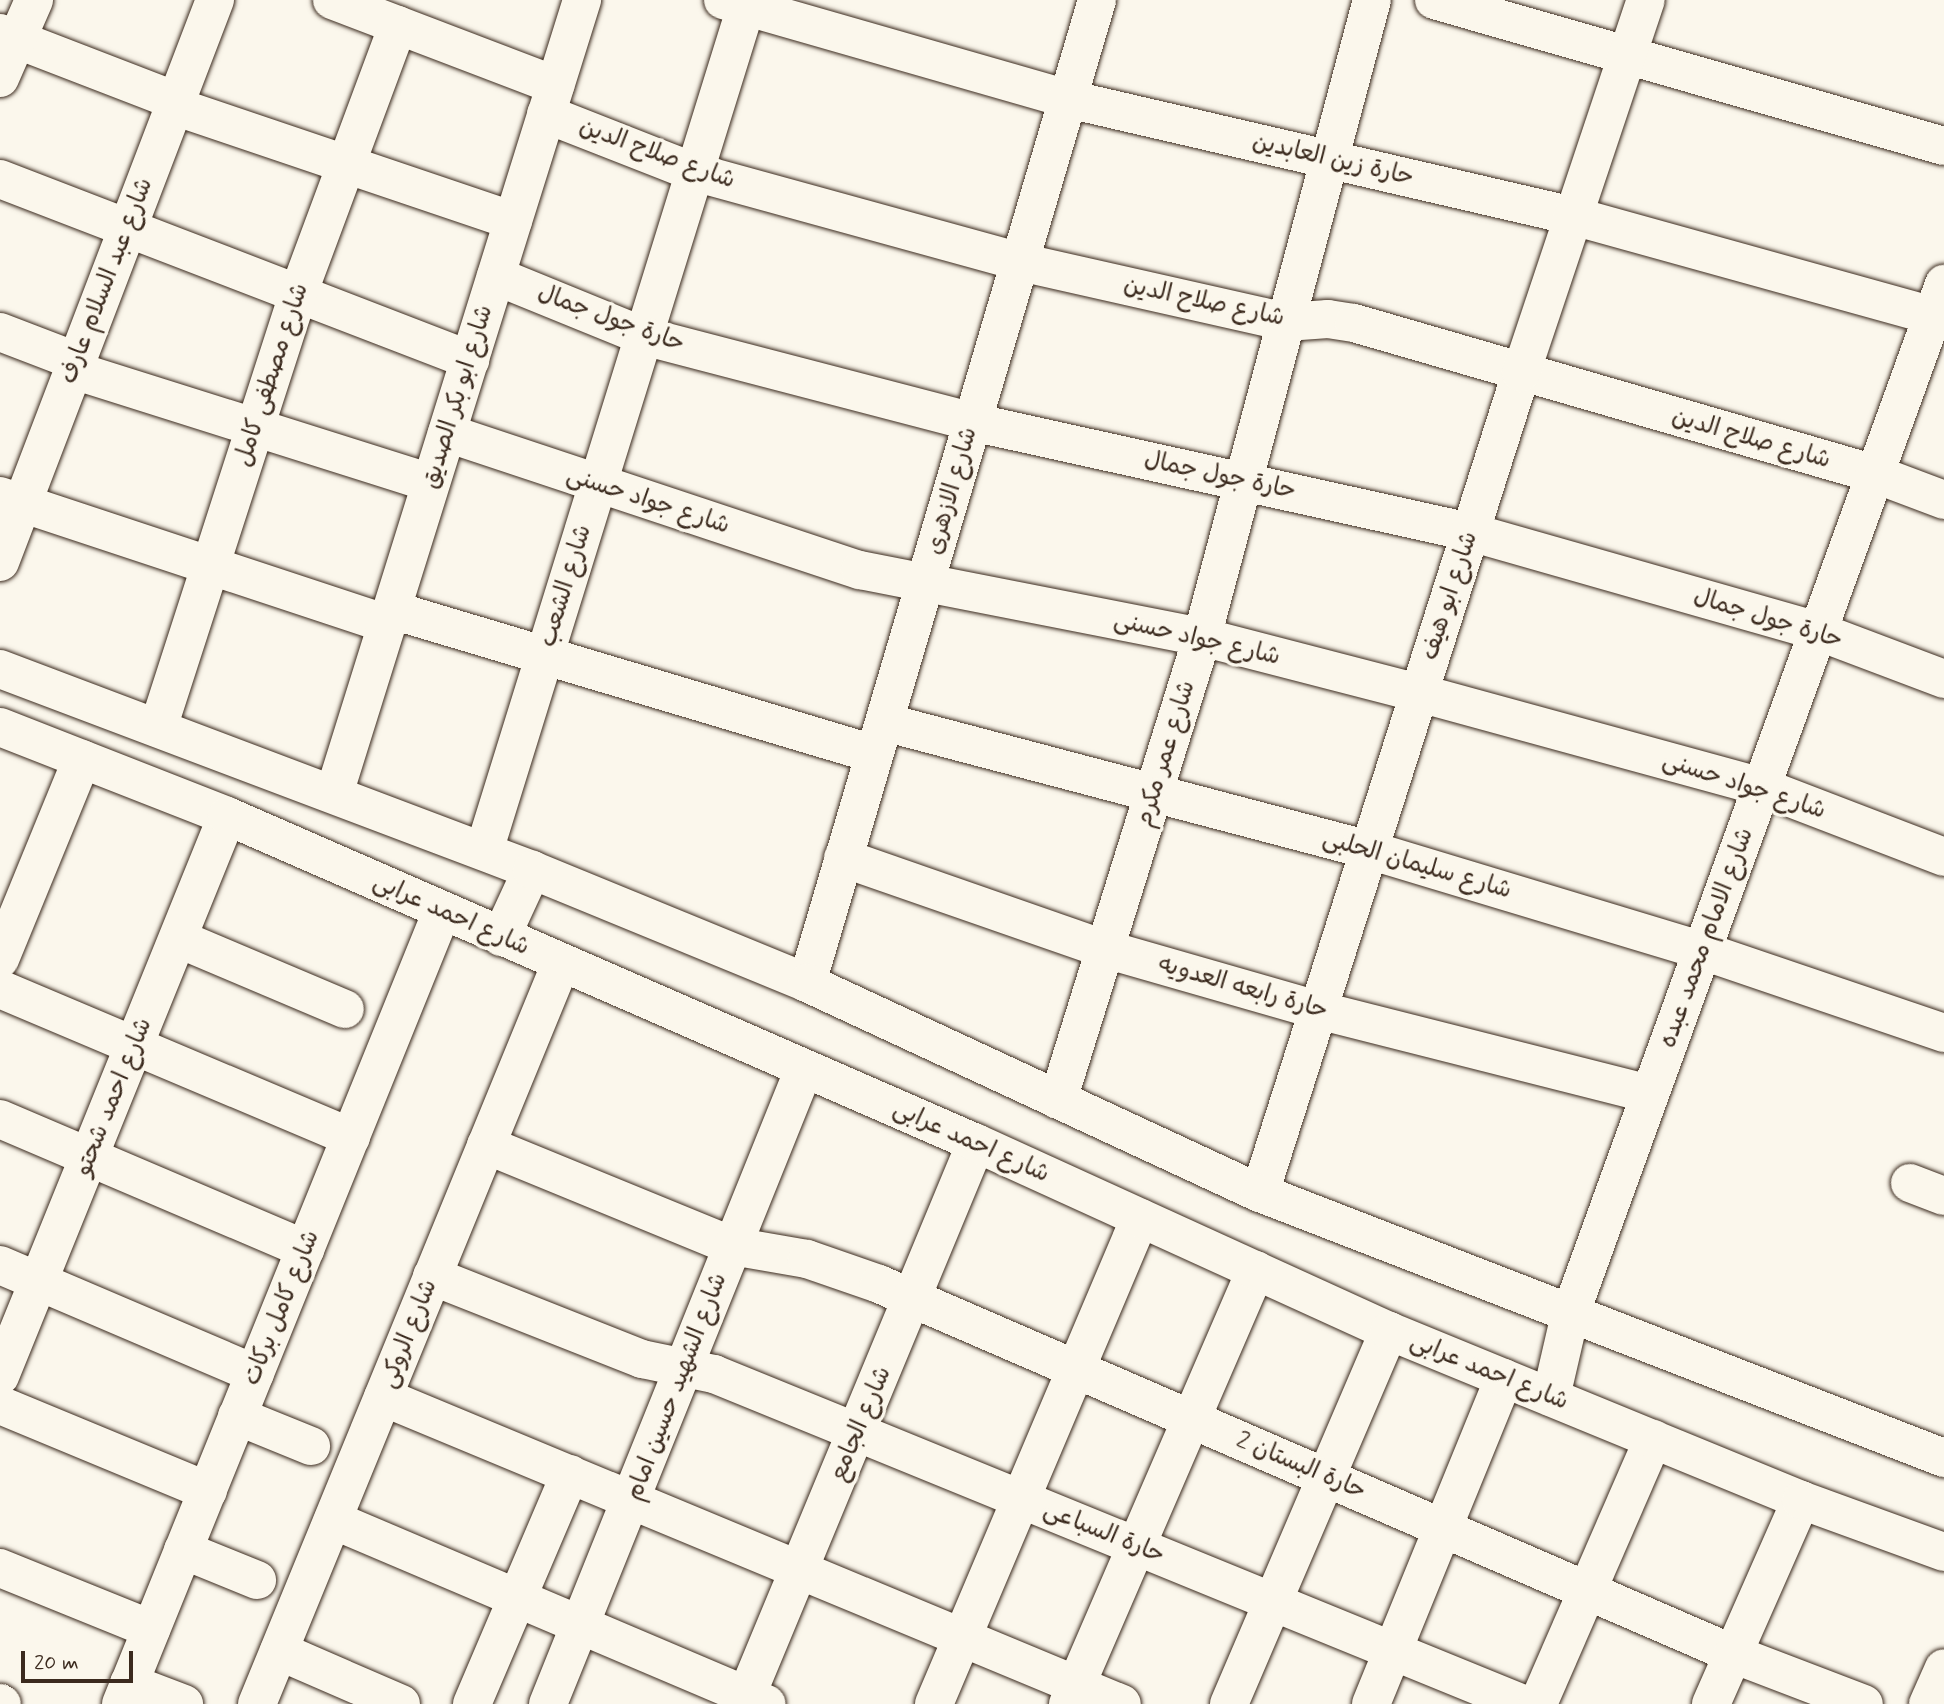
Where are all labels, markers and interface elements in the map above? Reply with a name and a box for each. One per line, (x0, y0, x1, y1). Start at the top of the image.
street label: شارع صلاح الدين (575, 113, 739, 195)
street label: حارة زين العابدين (1250, 127, 1416, 193)
street label: شارع عبد السلام عارف (54, 174, 160, 388)
street label: شارع صلاح الدين (1121, 271, 1287, 333)
street label: حارة جول جمال (534, 279, 688, 359)
street label: شارع مصطفى كامل (229, 280, 315, 470)
street label: شارع ابو بكر الصديق (416, 302, 500, 492)
street label: شارع صلاح الدين (1668, 403, 1834, 475)
street label: شارع الازهرى (920, 424, 984, 558)
street label: حارة جول جمال (1142, 446, 1298, 506)
street label: شارع جواد حسنى (563, 461, 733, 541)
street label: شارع الشعب (534, 521, 598, 651)
street label: شارع ابو هيف (1416, 528, 1484, 664)
street label: حارة جول جمال (1690, 583, 1846, 655)
street label: شارع جواد حسنى (1111, 606, 1283, 672)
street label: شارع عمر مكرم (1130, 677, 1202, 831)
street label: شارع جواد حسنى (1659, 746, 1829, 826)
street label: شارع سليمان الحلبى (1319, 824, 1515, 906)
street label: شارع الامام محمد عبده (1654, 824, 1760, 1052)
street label: شارع احمد عرابى (369, 868, 533, 962)
street label: حارة رابعه العدويه (1155, 950, 1331, 1026)
street label: شارع احمد شحتو (69, 1014, 159, 1180)
street label: شارع احمد عرابى (889, 1095, 1053, 1189)
street label: شارع كامل بركات (238, 1226, 326, 1390)
street label: شارع الشهيد حسين امام (620, 1269, 734, 1505)
street label: شارع الروكى (374, 1276, 444, 1392)
street label: شارع احمد عرابى (1406, 1327, 1572, 1417)
street label: شارع الجامع (824, 1362, 898, 1486)
street label: حارة البستان 2 (1232, 1426, 1370, 1506)
street label: حارة السباعى (1039, 1496, 1169, 1570)
scale bar (24, 1638, 136, 1682)
text: 20 m (34, 1649, 79, 1677)

